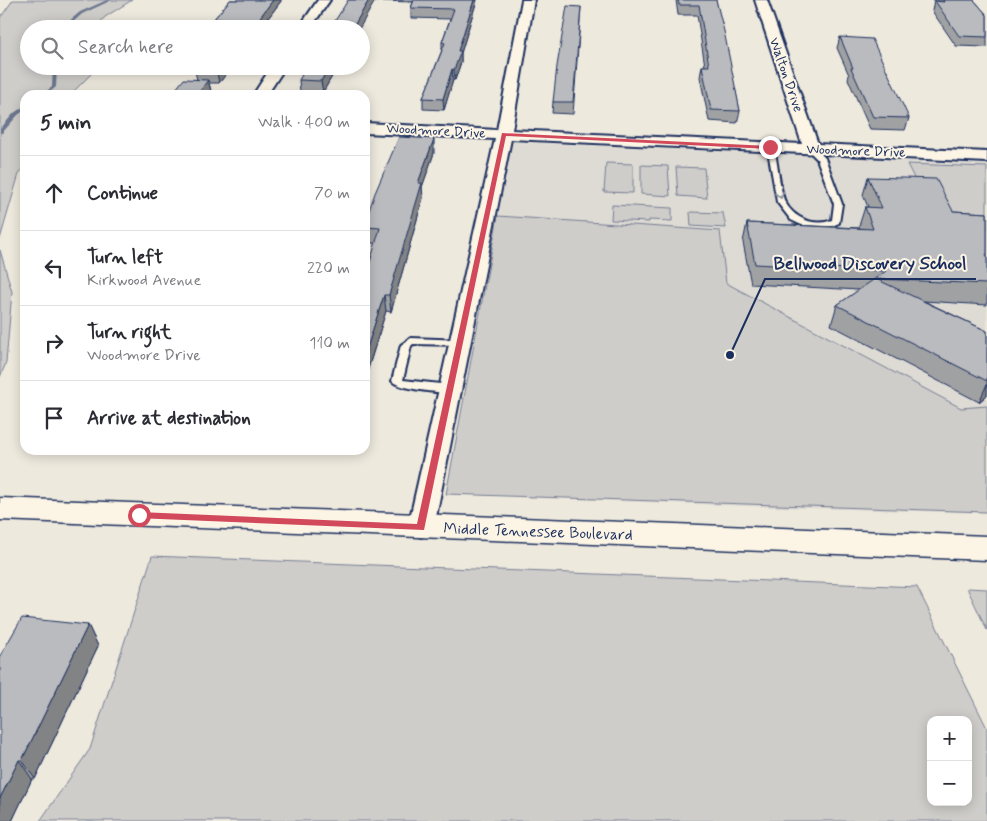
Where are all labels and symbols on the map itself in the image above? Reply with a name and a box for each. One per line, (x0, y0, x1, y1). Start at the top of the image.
street label: Walton Drive (765, 35, 807, 115)
street label: Woodmore Drive (386, 119, 487, 143)
route end (759, 136, 782, 159)
street label: Woodmore Drive (806, 140, 906, 162)
one-way arrow (774, 191, 785, 199)
callout: Bellwood Discovery School (765, 246, 976, 279)
text: Bellwood Discovery School (773, 252, 967, 276)
route start (128, 504, 151, 527)
street label: Middle Tennessee Boulevard (443, 518, 633, 546)

